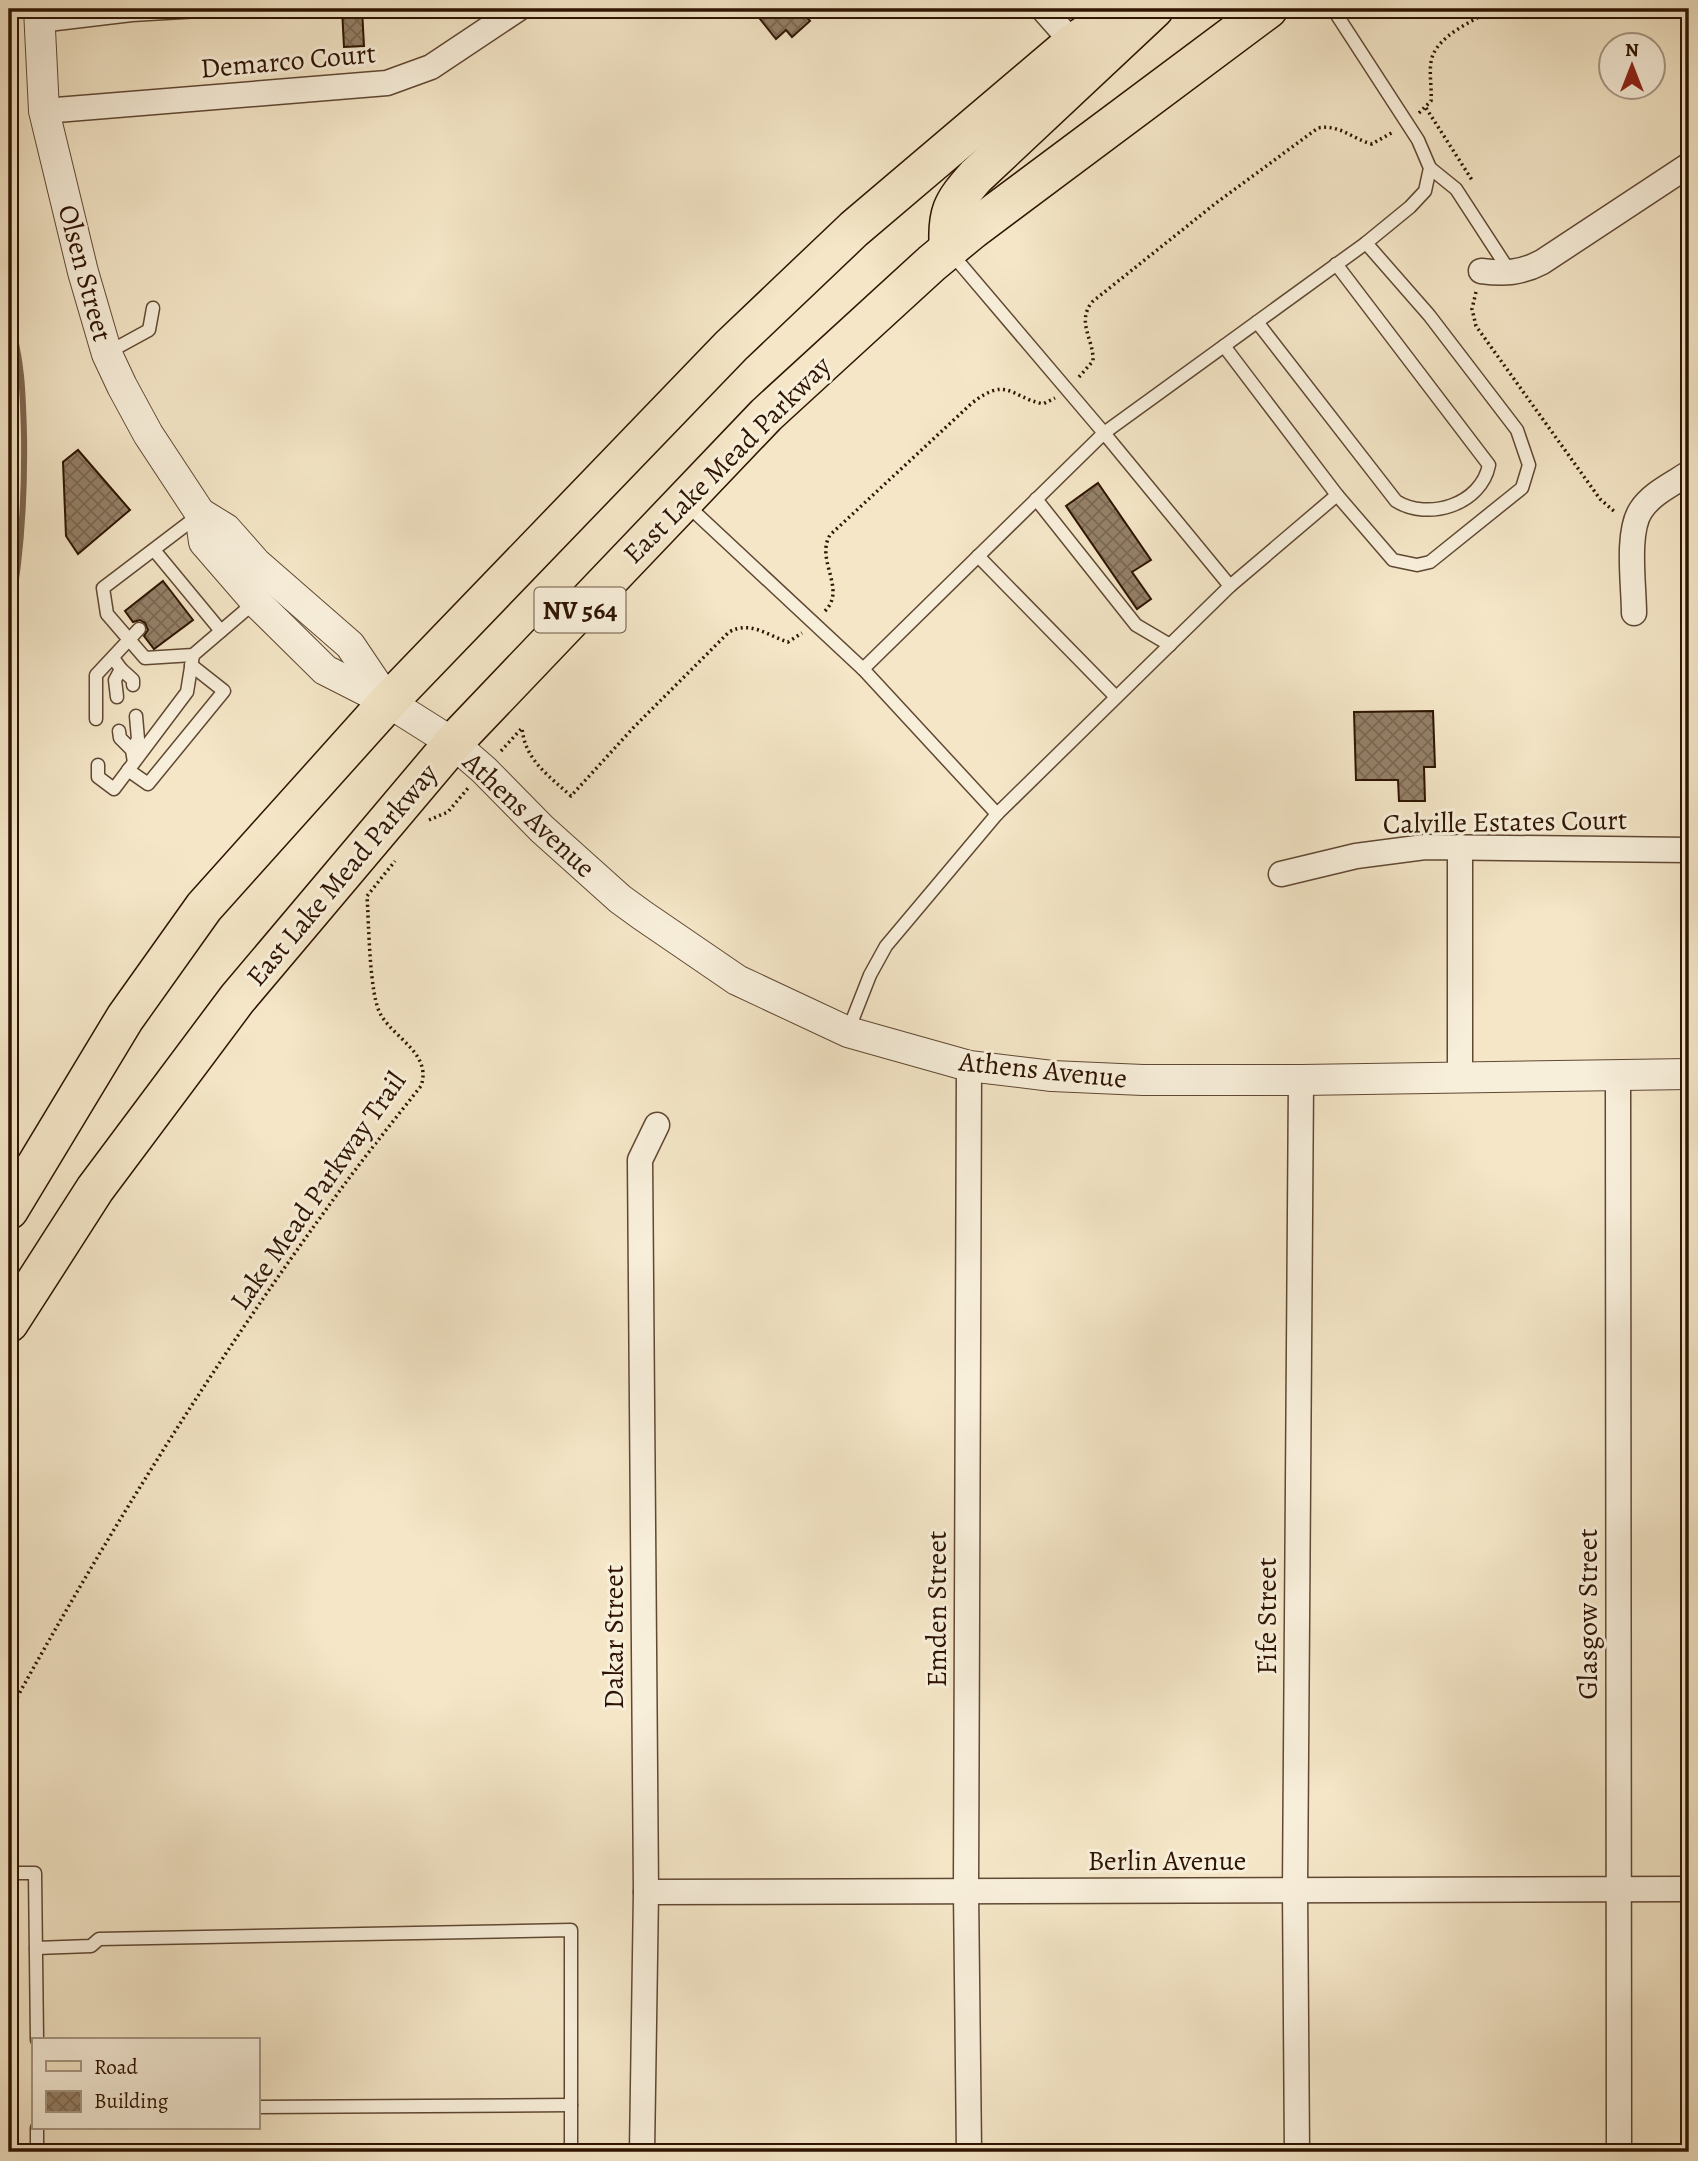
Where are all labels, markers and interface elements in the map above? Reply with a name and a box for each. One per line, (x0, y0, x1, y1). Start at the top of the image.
north arrow (1596, 32, 1666, 102)
street label: Demarco Court (199, 34, 377, 88)
text: N (1625, 37, 1639, 63)
street label: Olsen Street (49, 201, 121, 345)
street label: East Lake Mead Parkway (615, 347, 840, 572)
road number: NV 564 (534, 588, 626, 632)
street label: Athens Avenue (454, 743, 604, 886)
street label: East Lake Mead Parkway (237, 755, 447, 994)
street label: Calville Estates Court (1383, 801, 1627, 843)
street label: Athens Avenue (956, 1042, 1129, 1098)
street label: Lake Mead Parkway Trail (221, 1064, 415, 1318)
street label: Glasgow Street (1569, 1528, 1607, 1700)
street label: Emden Street (918, 1531, 956, 1687)
street label: Fife Street (1248, 1557, 1286, 1675)
street label: Dakar Street (595, 1565, 633, 1709)
street label: Berlin Avenue (1088, 1842, 1246, 1880)
legend (32, 2038, 259, 2130)
text: Road (94, 2053, 138, 2081)
text: Building (94, 2087, 169, 2115)

